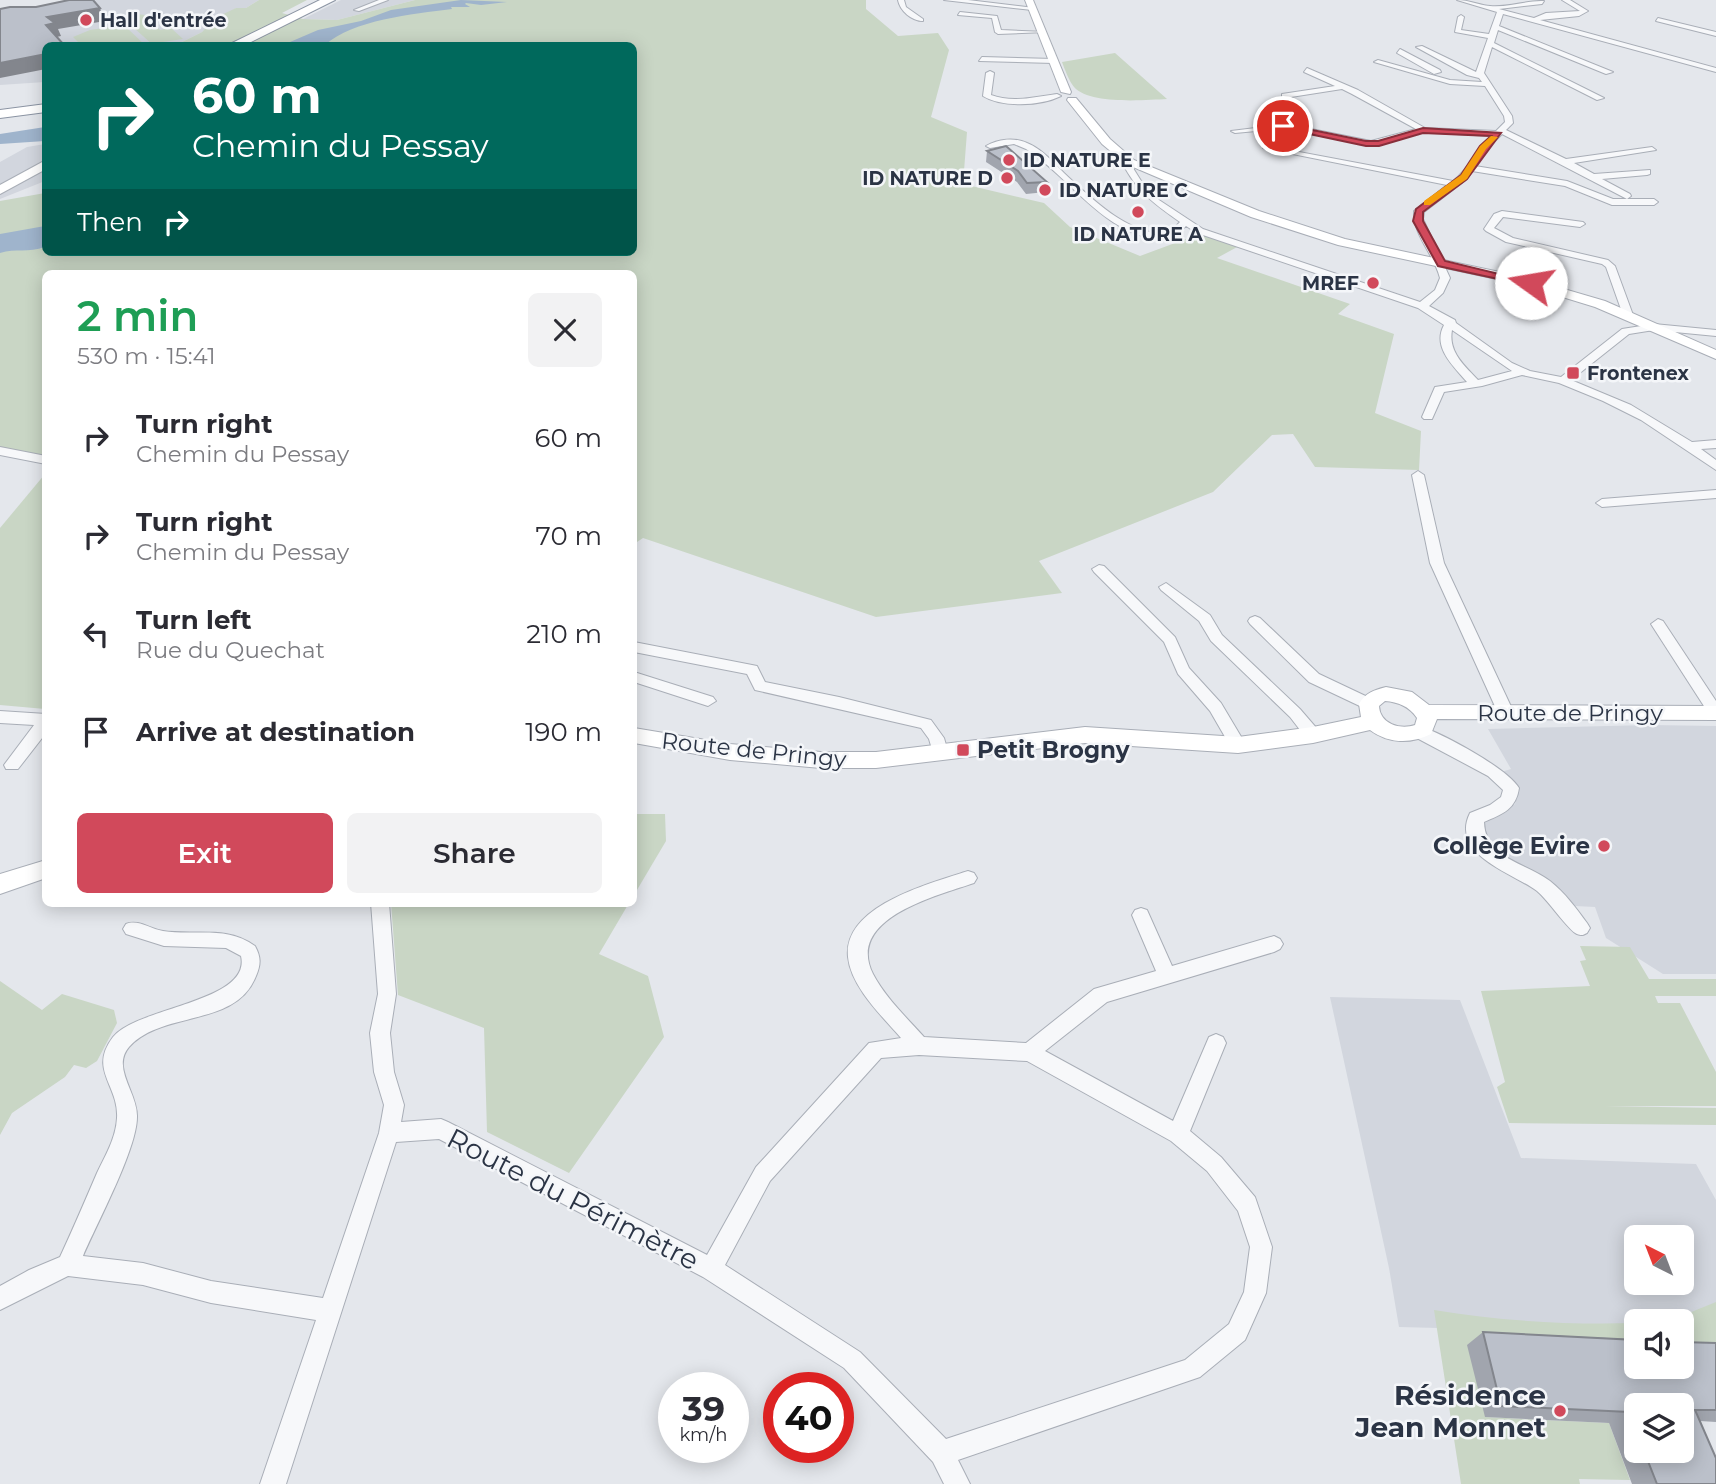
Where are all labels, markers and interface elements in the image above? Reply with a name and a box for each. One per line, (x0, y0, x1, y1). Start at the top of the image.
place label: Hall d'entrée (100, 9, 227, 32)
marker: Hall d'entrée (78, 12, 94, 28)
text: 60 m (192, 66, 322, 125)
icon: right (77, 70, 168, 161)
pin (1253, 96, 1313, 156)
icon: arrive (1264, 107, 1302, 145)
text: Chemin du Pessay (192, 126, 489, 165)
place label: ID NATURE E (1023, 149, 1151, 172)
marker: ID NATURE E (1001, 152, 1017, 168)
place label: ID NATURE D (862, 167, 993, 190)
marker: ID NATURE D (999, 170, 1015, 186)
place label: ID NATURE C (1059, 179, 1188, 202)
marker: ID NATURE C (1037, 182, 1053, 198)
icon: right (157, 203, 195, 241)
marker: ID NATURE A (1130, 204, 1146, 220)
text: Then (77, 206, 143, 238)
place label: ID NATURE A (1073, 223, 1203, 246)
position arrow (1494, 246, 1568, 320)
place label: MREF (1302, 272, 1359, 295)
marker: MREF (1365, 275, 1381, 291)
text: 2 min (77, 290, 198, 342)
button: close (528, 293, 602, 367)
text: 530 m · 15:41 (77, 342, 216, 370)
place label: Frontenex (1587, 362, 1689, 385)
marker: Frontenex (1565, 365, 1581, 381)
text: Turn right (136, 408, 272, 440)
icon: right (77, 419, 115, 457)
text: 60 m (535, 422, 602, 454)
text: Chemin du Pessay (136, 440, 349, 468)
text: Turn right (136, 506, 272, 538)
icon: right (77, 517, 115, 555)
text: 70 m (536, 520, 602, 552)
text: Chemin du Pessay (136, 538, 349, 566)
text: Turn left (136, 604, 252, 636)
icon: left (77, 615, 115, 653)
text: 210 m (526, 618, 602, 650)
text: Rue du Quechat (136, 636, 325, 664)
street label: Route de Pringy (1477, 699, 1663, 727)
icon: arrive (77, 713, 115, 751)
text: Arrive at destination (136, 716, 415, 748)
text: 190 m (525, 716, 602, 748)
street label: Route de Pringy (660, 726, 848, 774)
place label: Petit Brogny (977, 736, 1130, 764)
marker: Petit Brogny (955, 742, 971, 758)
button: Exit (77, 813, 333, 893)
button: Share (347, 813, 602, 893)
place label: Collège Evire (1433, 832, 1590, 860)
marker: Collège Evire (1596, 838, 1612, 854)
street label: Route du Périmètre (442, 1121, 704, 1277)
north arrow (1624, 1225, 1694, 1295)
map controls (1624, 1225, 1694, 1463)
button: sound (1624, 1309, 1694, 1379)
speed limit sign: 40 (763, 1372, 854, 1463)
place label: Résidence Jean Monnet (1354, 1378, 1546, 1444)
text: 39 (682, 1387, 725, 1430)
button: layers (1624, 1393, 1694, 1463)
marker: Résidence Jean Monnet (1552, 1403, 1568, 1419)
text: km/h (679, 1424, 728, 1446)

